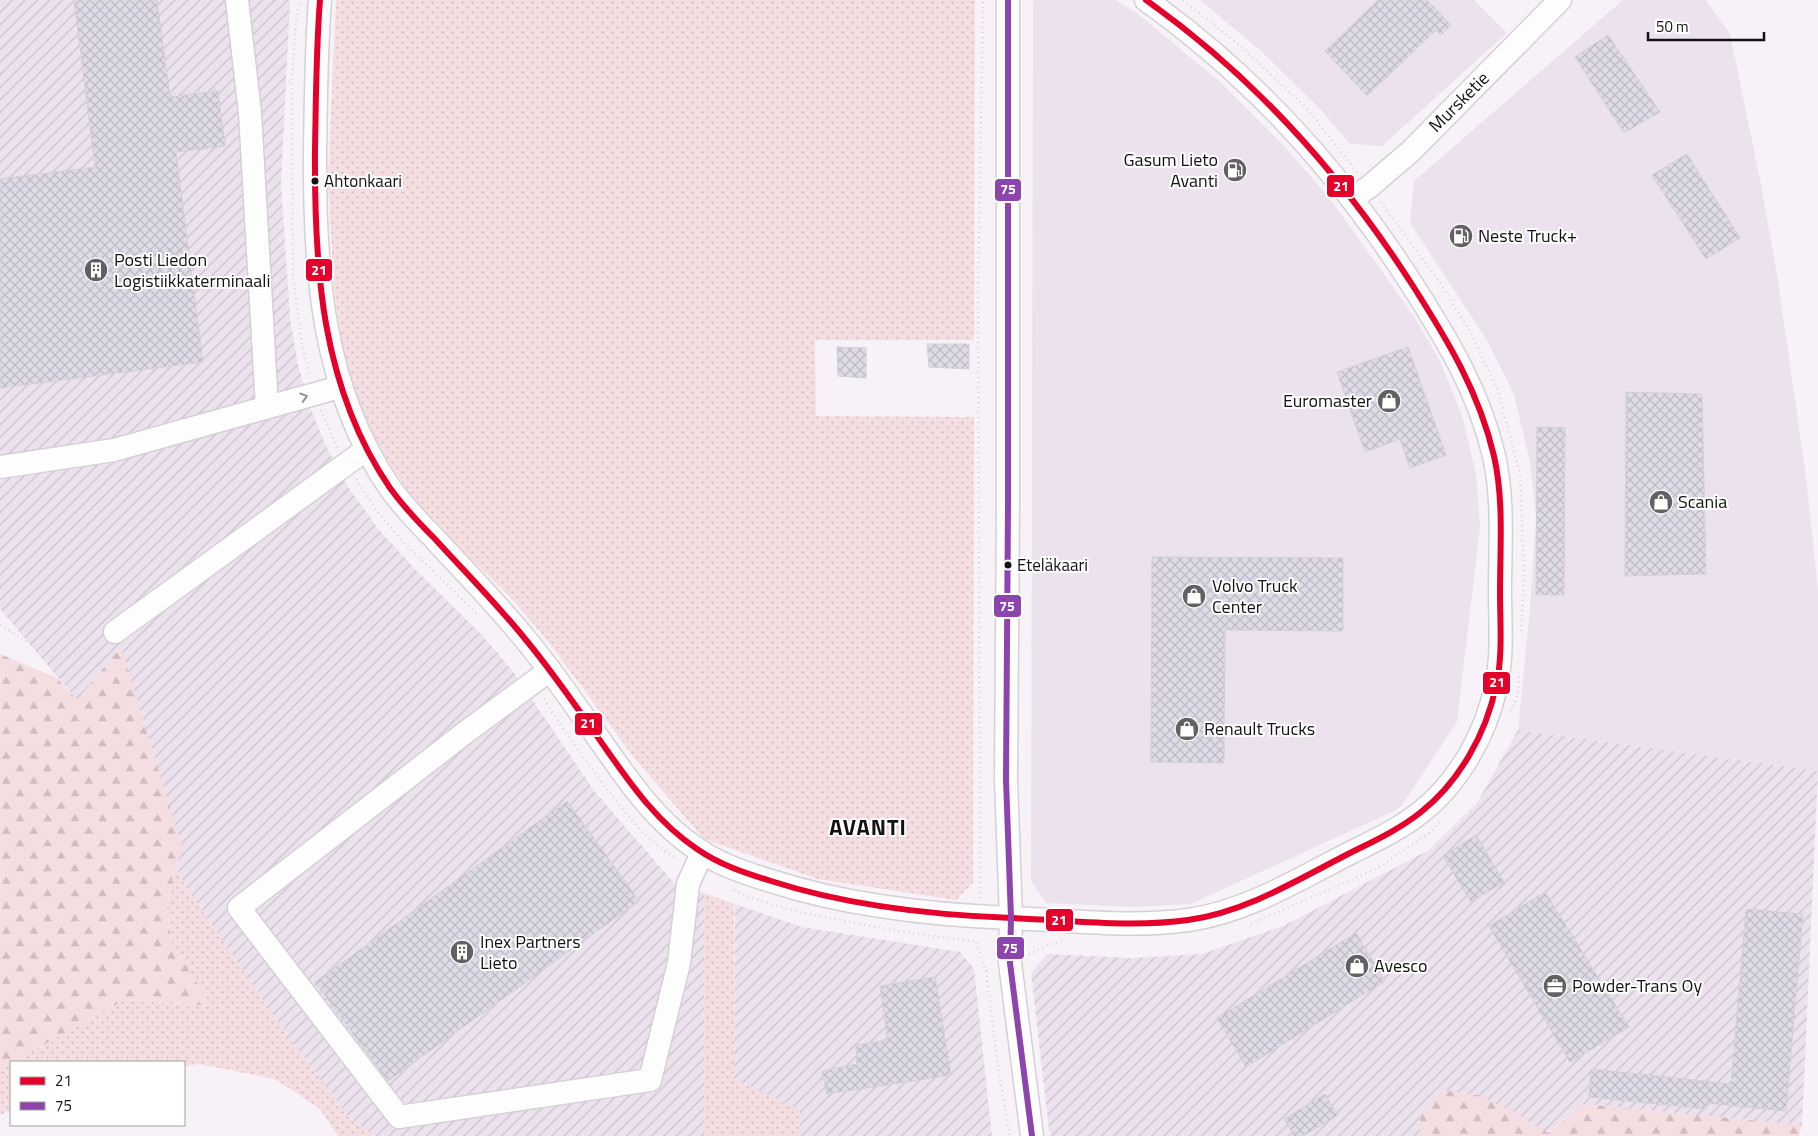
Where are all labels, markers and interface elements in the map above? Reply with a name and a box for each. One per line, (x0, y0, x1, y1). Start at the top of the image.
scale bar (1648, 10, 1764, 42)
text: 50 m (1656, 15, 1689, 38)
street label: Mursketie (1422, 65, 1495, 138)
place label: Gasum Lieto Avanti (1124, 146, 1218, 194)
fuel station icon: Gasum Lieto Avanti (1222, 157, 1248, 183)
place label: Ahtonkaari (324, 168, 402, 194)
line badge: 21 (1326, 174, 1355, 198)
text: 21 (1333, 175, 1349, 196)
marker: Ahtonkaari (310, 176, 320, 186)
line badge: 75 (994, 178, 1022, 202)
text: 75 (1000, 178, 1016, 199)
place label: Neste Truck+ (1478, 222, 1577, 249)
fuel station icon: Neste Truck+ (1448, 223, 1474, 249)
place label: Posti Liedon Logistiikkaterminaali (114, 246, 270, 294)
building icon: Posti Liedon Logistiikkaterminaali (83, 257, 109, 283)
line badge: 21 (305, 258, 333, 282)
text: 21 (311, 259, 327, 280)
place label: Euromaster (1283, 387, 1372, 414)
shop icon: Euromaster (1376, 388, 1402, 414)
one-way arrow (299, 392, 307, 402)
place label: Scania (1678, 488, 1727, 515)
shop icon: Scania (1648, 489, 1674, 515)
place label: Eteläkaari (1017, 552, 1088, 578)
marker: Eteläkaari (1003, 560, 1013, 570)
place label: Volvo Truck Center (1212, 572, 1298, 620)
shop icon: Volvo Truck Center (1181, 583, 1207, 609)
line badge: 75 (993, 594, 1022, 618)
text: 75 (999, 595, 1015, 616)
line badge: 21 (1482, 671, 1511, 695)
text: 21 (1489, 671, 1505, 692)
line badge: 21 (574, 712, 603, 736)
text: 21 (580, 712, 596, 733)
place label: Renault Trucks (1204, 715, 1315, 742)
shop icon: Renault Trucks (1174, 716, 1200, 742)
district label: AVANTI (829, 810, 907, 844)
line badge: 21 (1045, 908, 1074, 932)
text: 21 (1051, 909, 1067, 930)
place label: Inex Partners Lieto (480, 928, 581, 976)
line badge: 75 (996, 936, 1025, 960)
text: 75 (1002, 937, 1018, 958)
building icon: Inex Partners Lieto (449, 939, 475, 965)
place label: Avesco (1374, 952, 1428, 979)
shop icon: Avesco (1344, 953, 1370, 979)
place label: Powder-Trans Oy (1572, 972, 1702, 999)
office icon: Powder-Trans Oy (1542, 973, 1568, 999)
legend (10, 1061, 185, 1126)
text: 21 (55, 1069, 72, 1092)
text: 75 (55, 1094, 72, 1117)

